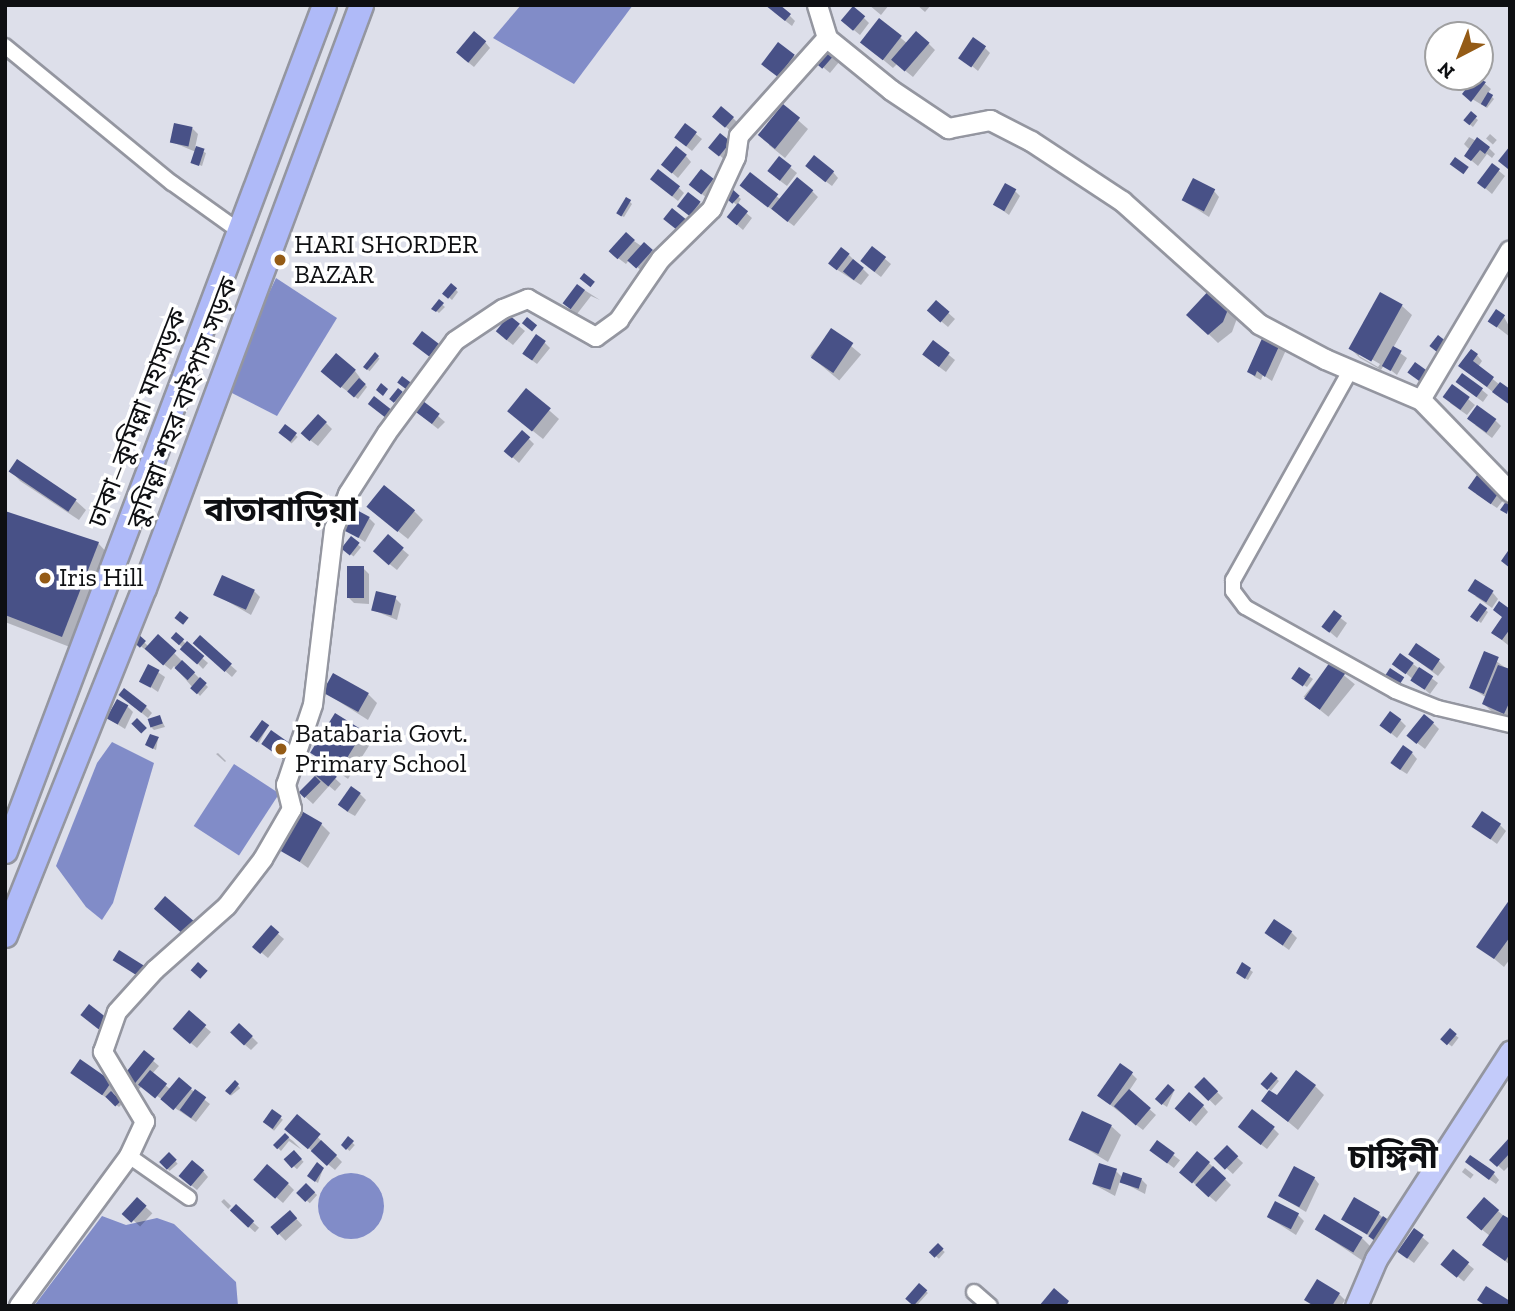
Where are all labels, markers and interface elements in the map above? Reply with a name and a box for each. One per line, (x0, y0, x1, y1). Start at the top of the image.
north arrow (1424, 21, 1494, 91)
text: N (1433, 57, 1459, 84)
place label: HARI SHORDER BAZAR (294, 229, 478, 290)
marker: HARI SHORDER BAZAR (272, 252, 288, 268)
street label: কুমিল্লা শহর বাইপাস সড়ক (121, 273, 245, 533)
street label: ঢাকা–কুমিল্লা মহাসড়ক (82, 304, 194, 532)
district label: বাতাবাড়িয়া (204, 490, 358, 530)
place label: Iris Hill (59, 562, 144, 594)
marker: Iris Hill (37, 570, 53, 586)
place label: Batabaria Govt. Primary School (295, 718, 468, 780)
marker: Batabaria Govt. Primary School (273, 741, 289, 757)
district label: চাঙ্গিনী (1348, 1137, 1438, 1177)

